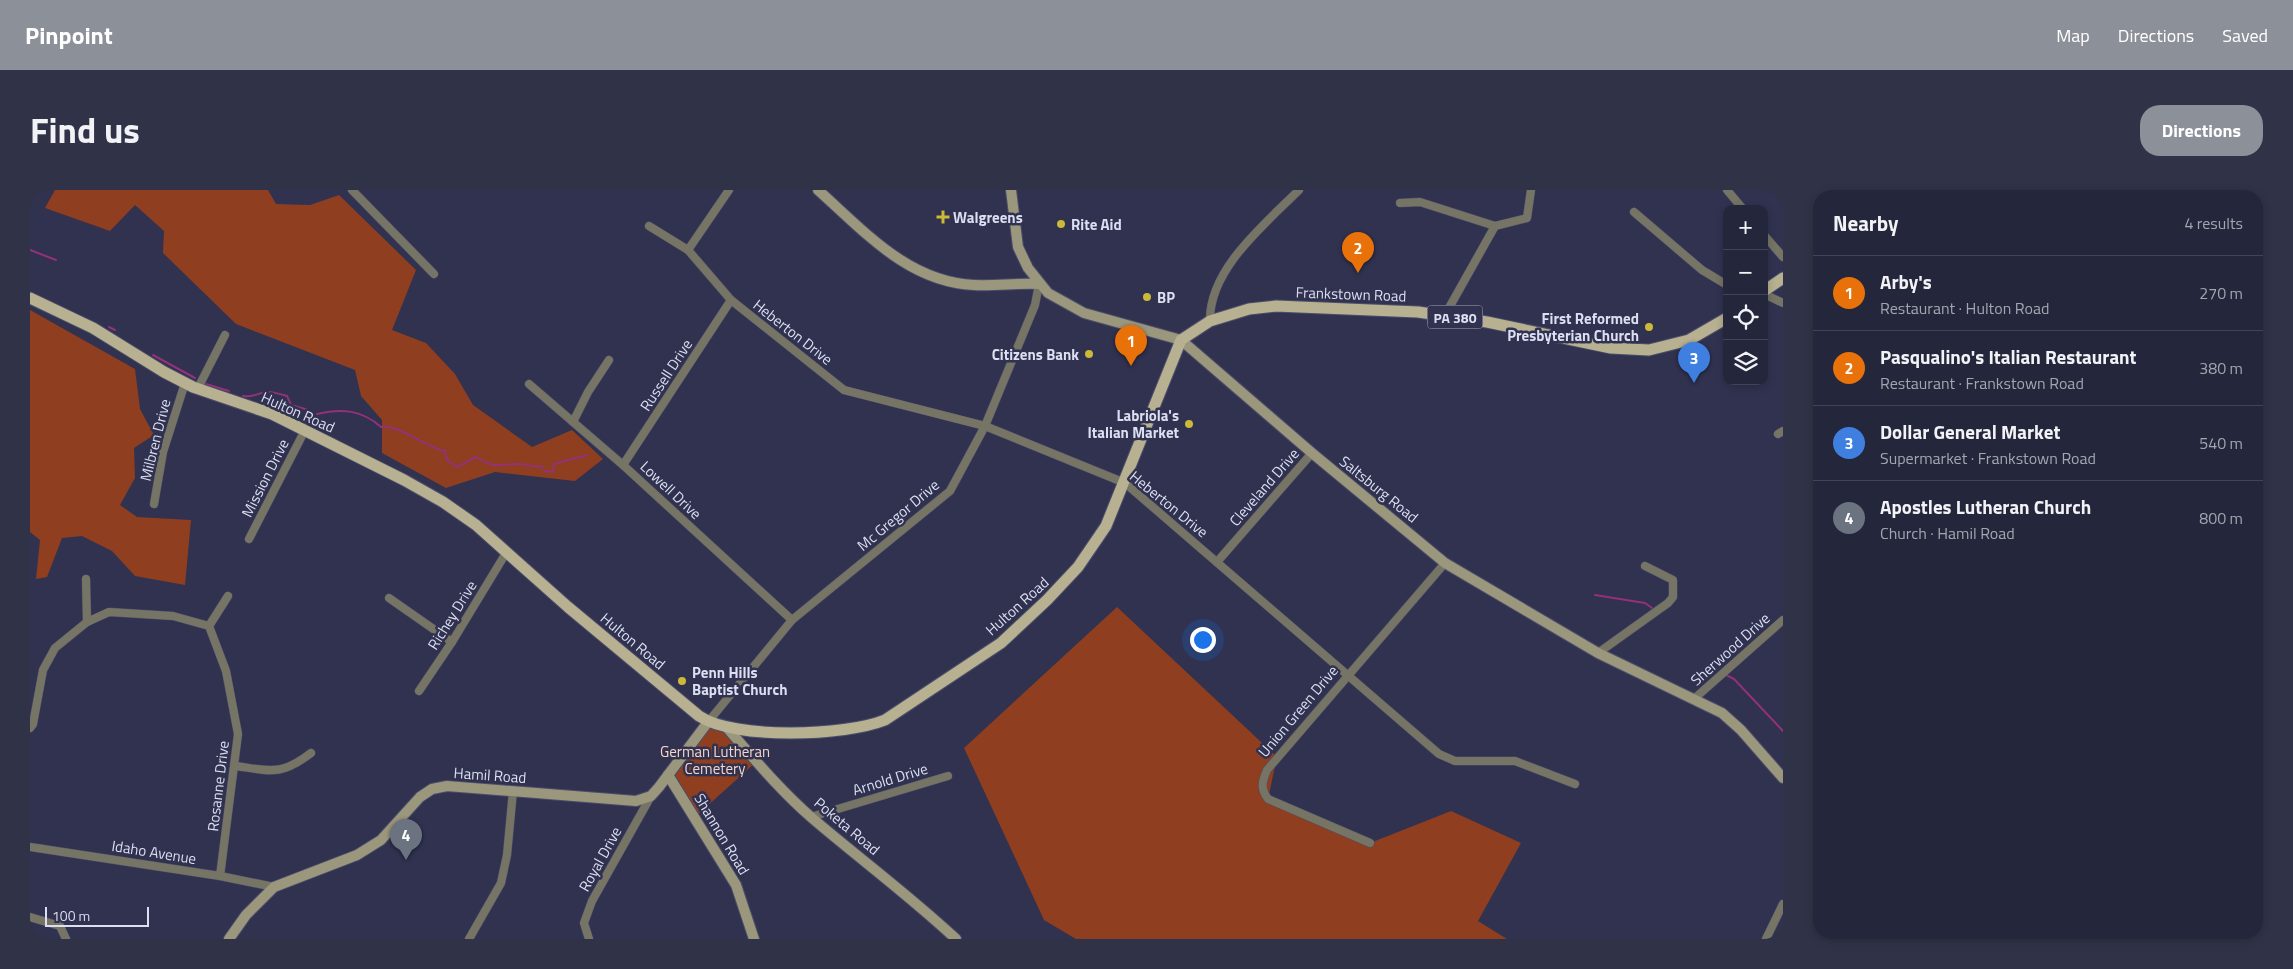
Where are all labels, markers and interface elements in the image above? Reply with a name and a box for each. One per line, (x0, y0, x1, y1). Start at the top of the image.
text: Pinpoint (25, 17, 113, 53)
text: Map (2056, 22, 2090, 49)
text: Directions (2118, 22, 2194, 49)
text: Saved (2222, 22, 2268, 49)
text: Find us (30, 103, 140, 157)
button: Directions (2140, 105, 2263, 156)
map controls (1723, 205, 1768, 385)
button: + (1723, 205, 1768, 250)
place label: Walgreens (953, 206, 1023, 229)
text: Nearby (1833, 207, 1898, 239)
marker: Walgreens (937, 211, 949, 223)
text: 4 results (2184, 211, 2243, 235)
place label: Rite Aid (1071, 213, 1122, 236)
marker: Rite Aid (1055, 218, 1067, 230)
pin: 2 (1342, 232, 1374, 273)
button: − (1723, 250, 1768, 295)
text: Arby's (1880, 267, 1932, 296)
street label: Frankstown Road (1295, 281, 1407, 307)
text: 1 (1845, 281, 1853, 305)
text: 270 m (2199, 281, 2243, 305)
place label: BP (1157, 286, 1175, 309)
marker: BP (1141, 291, 1153, 303)
street label: Heberton Drive (748, 293, 838, 371)
button: locate (1723, 295, 1768, 340)
text: Restaurant · Hulton Road (1880, 296, 2049, 320)
road number: PA 380 (1428, 305, 1482, 328)
place label: First Reformed Presbyterian Church (1507, 307, 1639, 347)
marker: First Reformed Presbyterian Church (1643, 321, 1655, 333)
pin: 1 (1115, 325, 1147, 366)
street label: Russell Drive (634, 334, 698, 416)
button: layers (1723, 340, 1768, 385)
pin: 3 (1678, 342, 1710, 383)
text: Pasqualino's Italian Restaurant (1880, 342, 2137, 371)
place label: Citizens Bank (992, 343, 1079, 366)
marker: Citizens Bank (1083, 348, 1095, 360)
text: 2 (1845, 356, 1853, 380)
text: 380 m (2199, 356, 2243, 380)
text: Restaurant · Frankstown Road (1880, 371, 2084, 395)
street label: Hulton Road (257, 386, 339, 438)
street label: Milbren Drive (134, 396, 176, 484)
place label: Labriola's Italian Market (1088, 404, 1180, 444)
text: Dollar General Market (1880, 417, 2060, 446)
marker: Labriola's Italian Market (1183, 418, 1195, 430)
text: 3 (1845, 431, 1853, 455)
text: 540 m (2199, 431, 2243, 455)
street label: Mission Drive (235, 435, 295, 521)
street label: Cleveland Drive (1224, 443, 1304, 531)
text: Supermarket · Frankstown Road (1880, 446, 2096, 470)
street label: Saltsburg Road (1335, 450, 1423, 528)
street label: Lowell Drive (635, 455, 707, 525)
street label: Heberton Drive (1125, 465, 1213, 543)
street label: Mc Gregor Drive (852, 474, 944, 556)
text: Apostles Lutheran Church (1880, 492, 2091, 521)
text: 4 (1845, 506, 1853, 530)
text: 800 m (2199, 506, 2243, 530)
text: Church · Hamil Road (1880, 521, 2015, 545)
street label: Hulton Road (980, 571, 1054, 641)
street label: Richey Drive (422, 576, 482, 654)
street label: Hulton Road (596, 607, 670, 675)
street label: Sherwood Drive (1685, 607, 1775, 691)
your location (1190, 627, 1216, 653)
street label: Union Green Drive (1253, 660, 1343, 762)
place label: Penn Hills Baptist Church (692, 661, 787, 701)
marker: Penn Hills Baptist Church (676, 675, 688, 687)
street label: Rosanne Drive (201, 739, 235, 833)
park label: German Lutheran Cemetery (660, 740, 770, 780)
street label: Arnold Drive (850, 757, 930, 801)
street label: Hamil Road (453, 761, 527, 789)
street label: Shannon Road (689, 789, 755, 879)
street label: Poketa Road (809, 792, 885, 860)
pin: 4 (390, 819, 422, 860)
street label: Royal Drive (573, 822, 627, 896)
street label: Idaho Avenue (110, 834, 198, 870)
scale bar (45, 904, 149, 927)
text: 100 m (52, 905, 90, 926)

